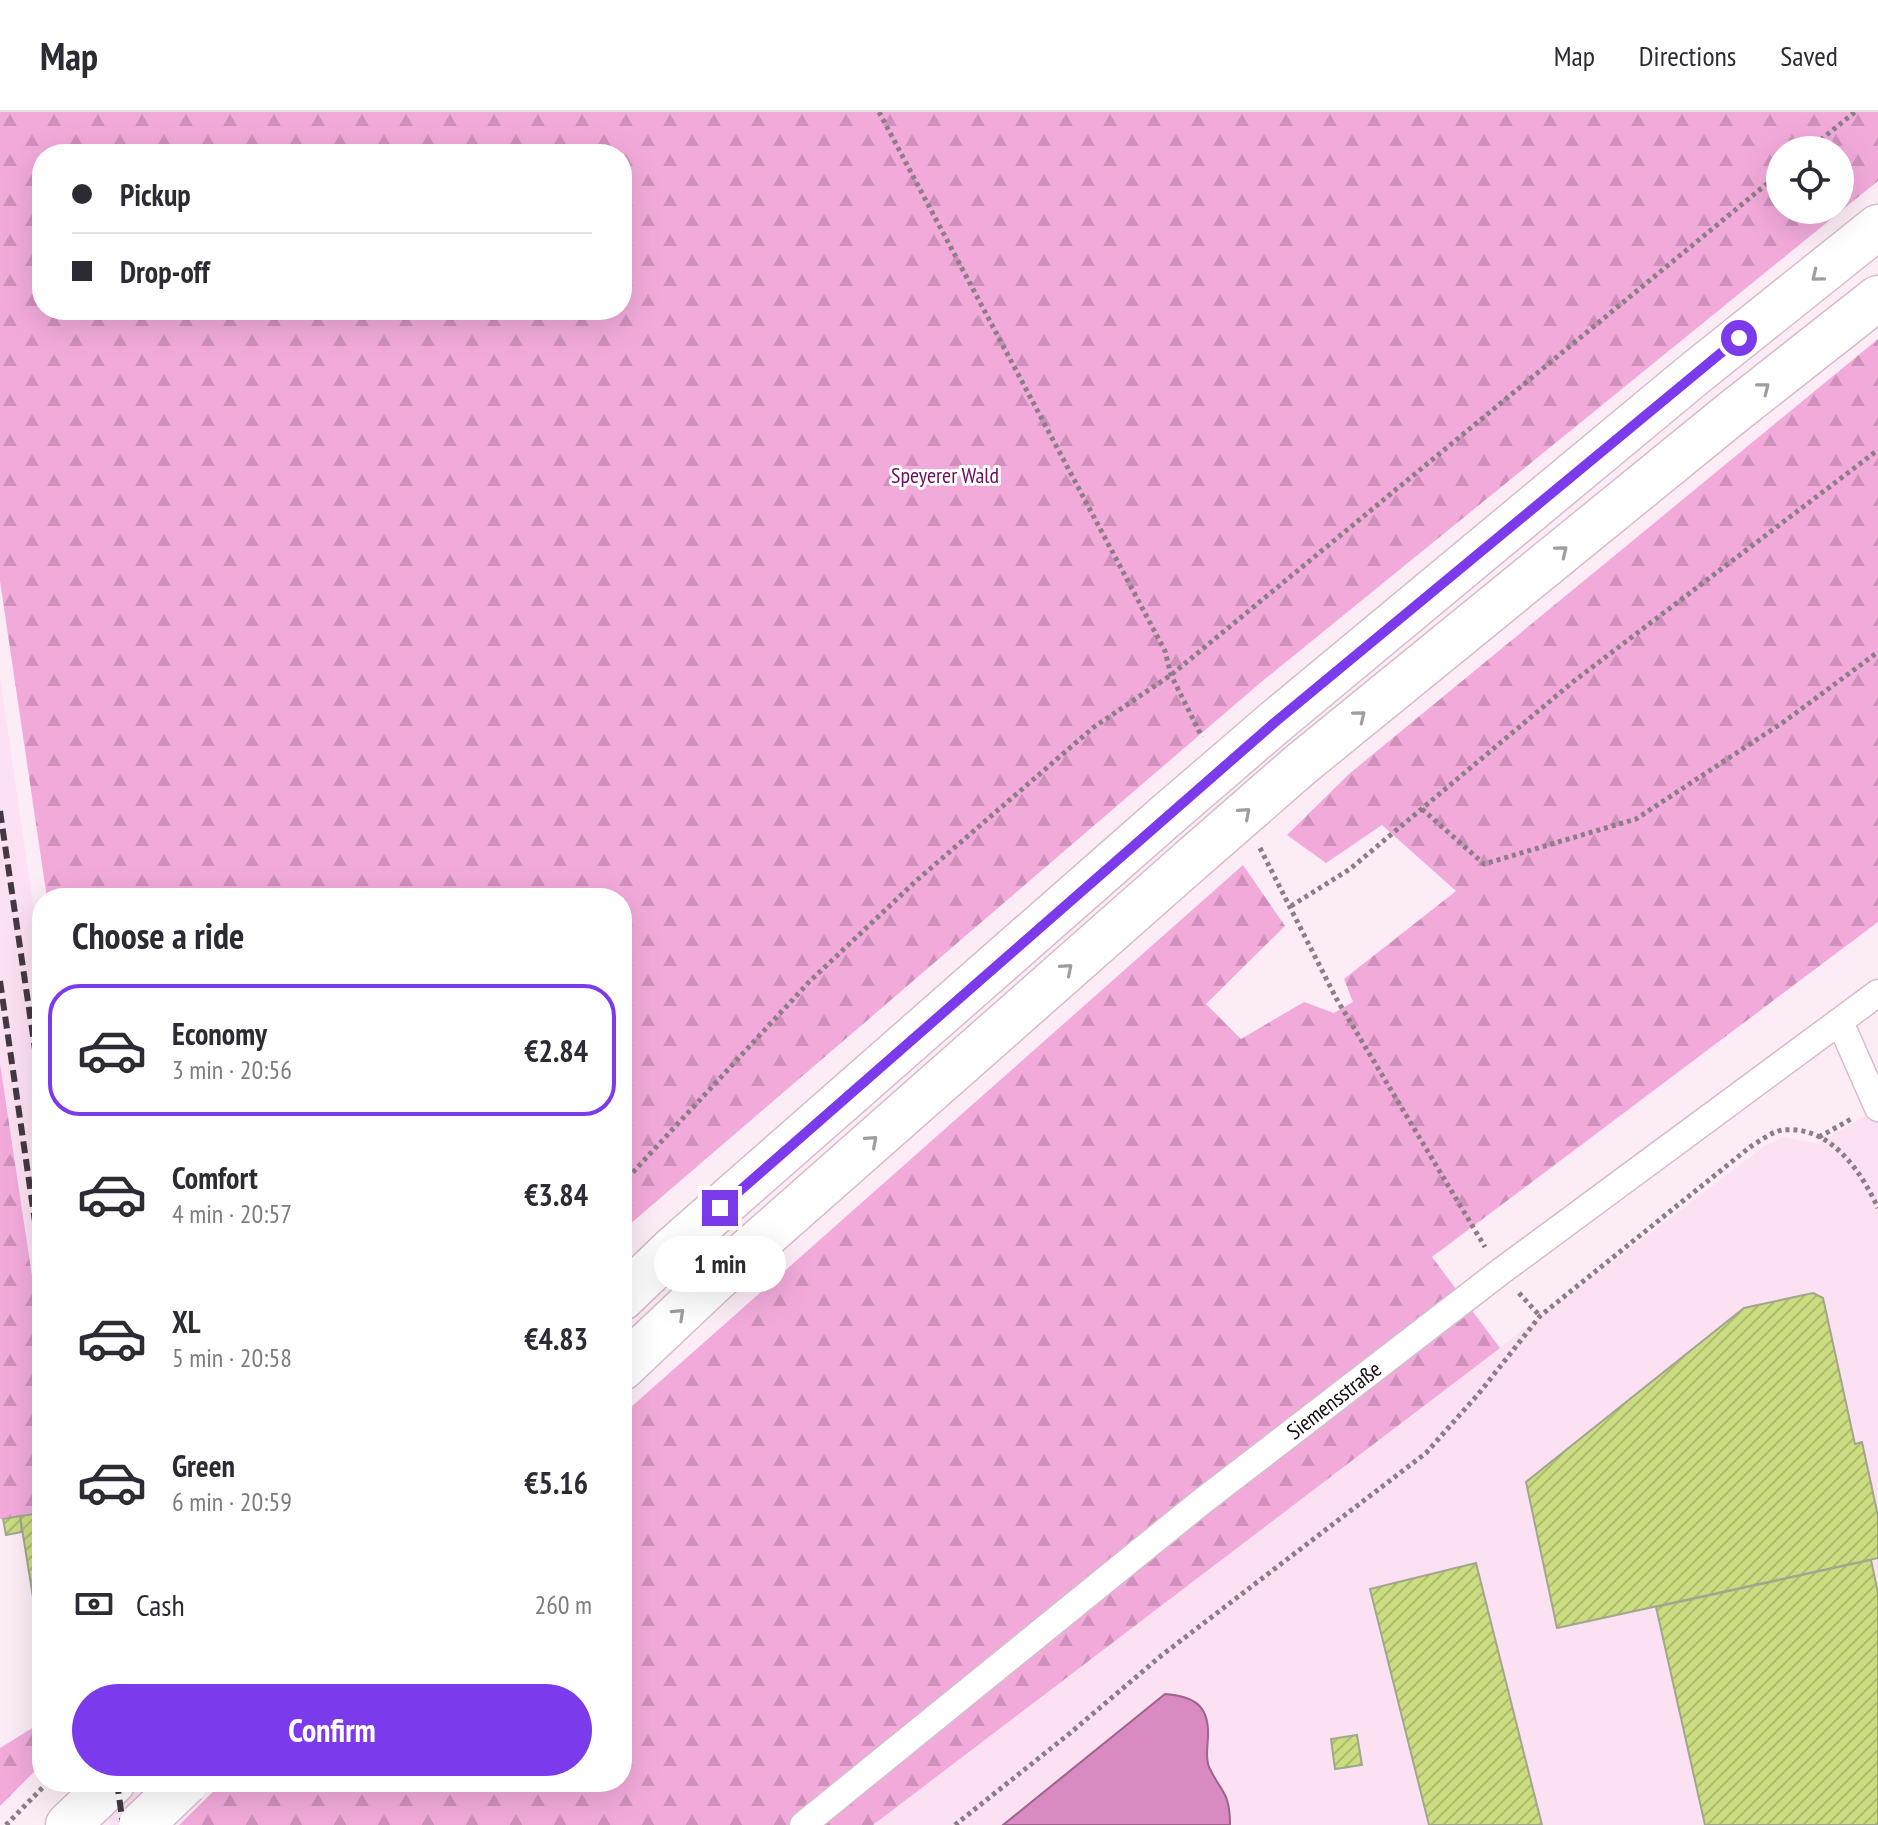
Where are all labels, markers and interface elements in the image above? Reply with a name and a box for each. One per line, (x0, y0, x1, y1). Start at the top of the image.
text: Map (40, 31, 98, 80)
text: Map (1554, 37, 1595, 74)
text: Directions (1639, 37, 1736, 74)
text: Saved (1780, 37, 1838, 74)
map controls (1766, 136, 1854, 224)
button: locate (1766, 136, 1854, 224)
text: Pickup (120, 175, 191, 214)
text: Drop-off (120, 252, 210, 291)
one-way arrow (1811, 266, 1826, 280)
route start (1721, 320, 1757, 356)
one-way arrow (1755, 383, 1770, 397)
park label: Speyerer Wald (891, 461, 999, 489)
one-way arrow (1552, 547, 1567, 561)
one-way arrow (1351, 711, 1366, 725)
one-way arrow (1235, 808, 1250, 823)
text: Choose a ride (72, 912, 244, 959)
one-way arrow (1058, 964, 1073, 979)
icon: car (76, 1014, 148, 1086)
text: Economy (172, 1014, 267, 1053)
text: €2.84 (524, 1031, 588, 1070)
text: 3 min · 20:56 (172, 1053, 292, 1086)
one-way arrow (863, 1136, 878, 1151)
icon: car (76, 1158, 148, 1230)
text: Comfort (172, 1158, 258, 1197)
text: €3.84 (524, 1175, 588, 1214)
route end (702, 1190, 738, 1226)
text: 4 min · 20:57 (172, 1197, 292, 1230)
callout: 1 min (654, 1236, 786, 1292)
text: 1 min (694, 1247, 746, 1280)
icon: car (76, 1302, 148, 1374)
text: XL (172, 1302, 201, 1341)
one-way arrow (670, 1309, 684, 1324)
text: €4.83 (524, 1319, 588, 1358)
text: 5 min · 20:58 (172, 1341, 292, 1374)
street label: Siemensstraße (1281, 1355, 1387, 1445)
icon: car (76, 1446, 148, 1518)
text: Green (172, 1446, 235, 1485)
text: €5.16 (524, 1463, 588, 1502)
text: 6 min · 20:59 (172, 1485, 292, 1518)
icon: cash (72, 1582, 116, 1626)
text: Cash (136, 1585, 185, 1624)
text: 260 m (534, 1588, 592, 1621)
button: Confirm (72, 1684, 592, 1776)

